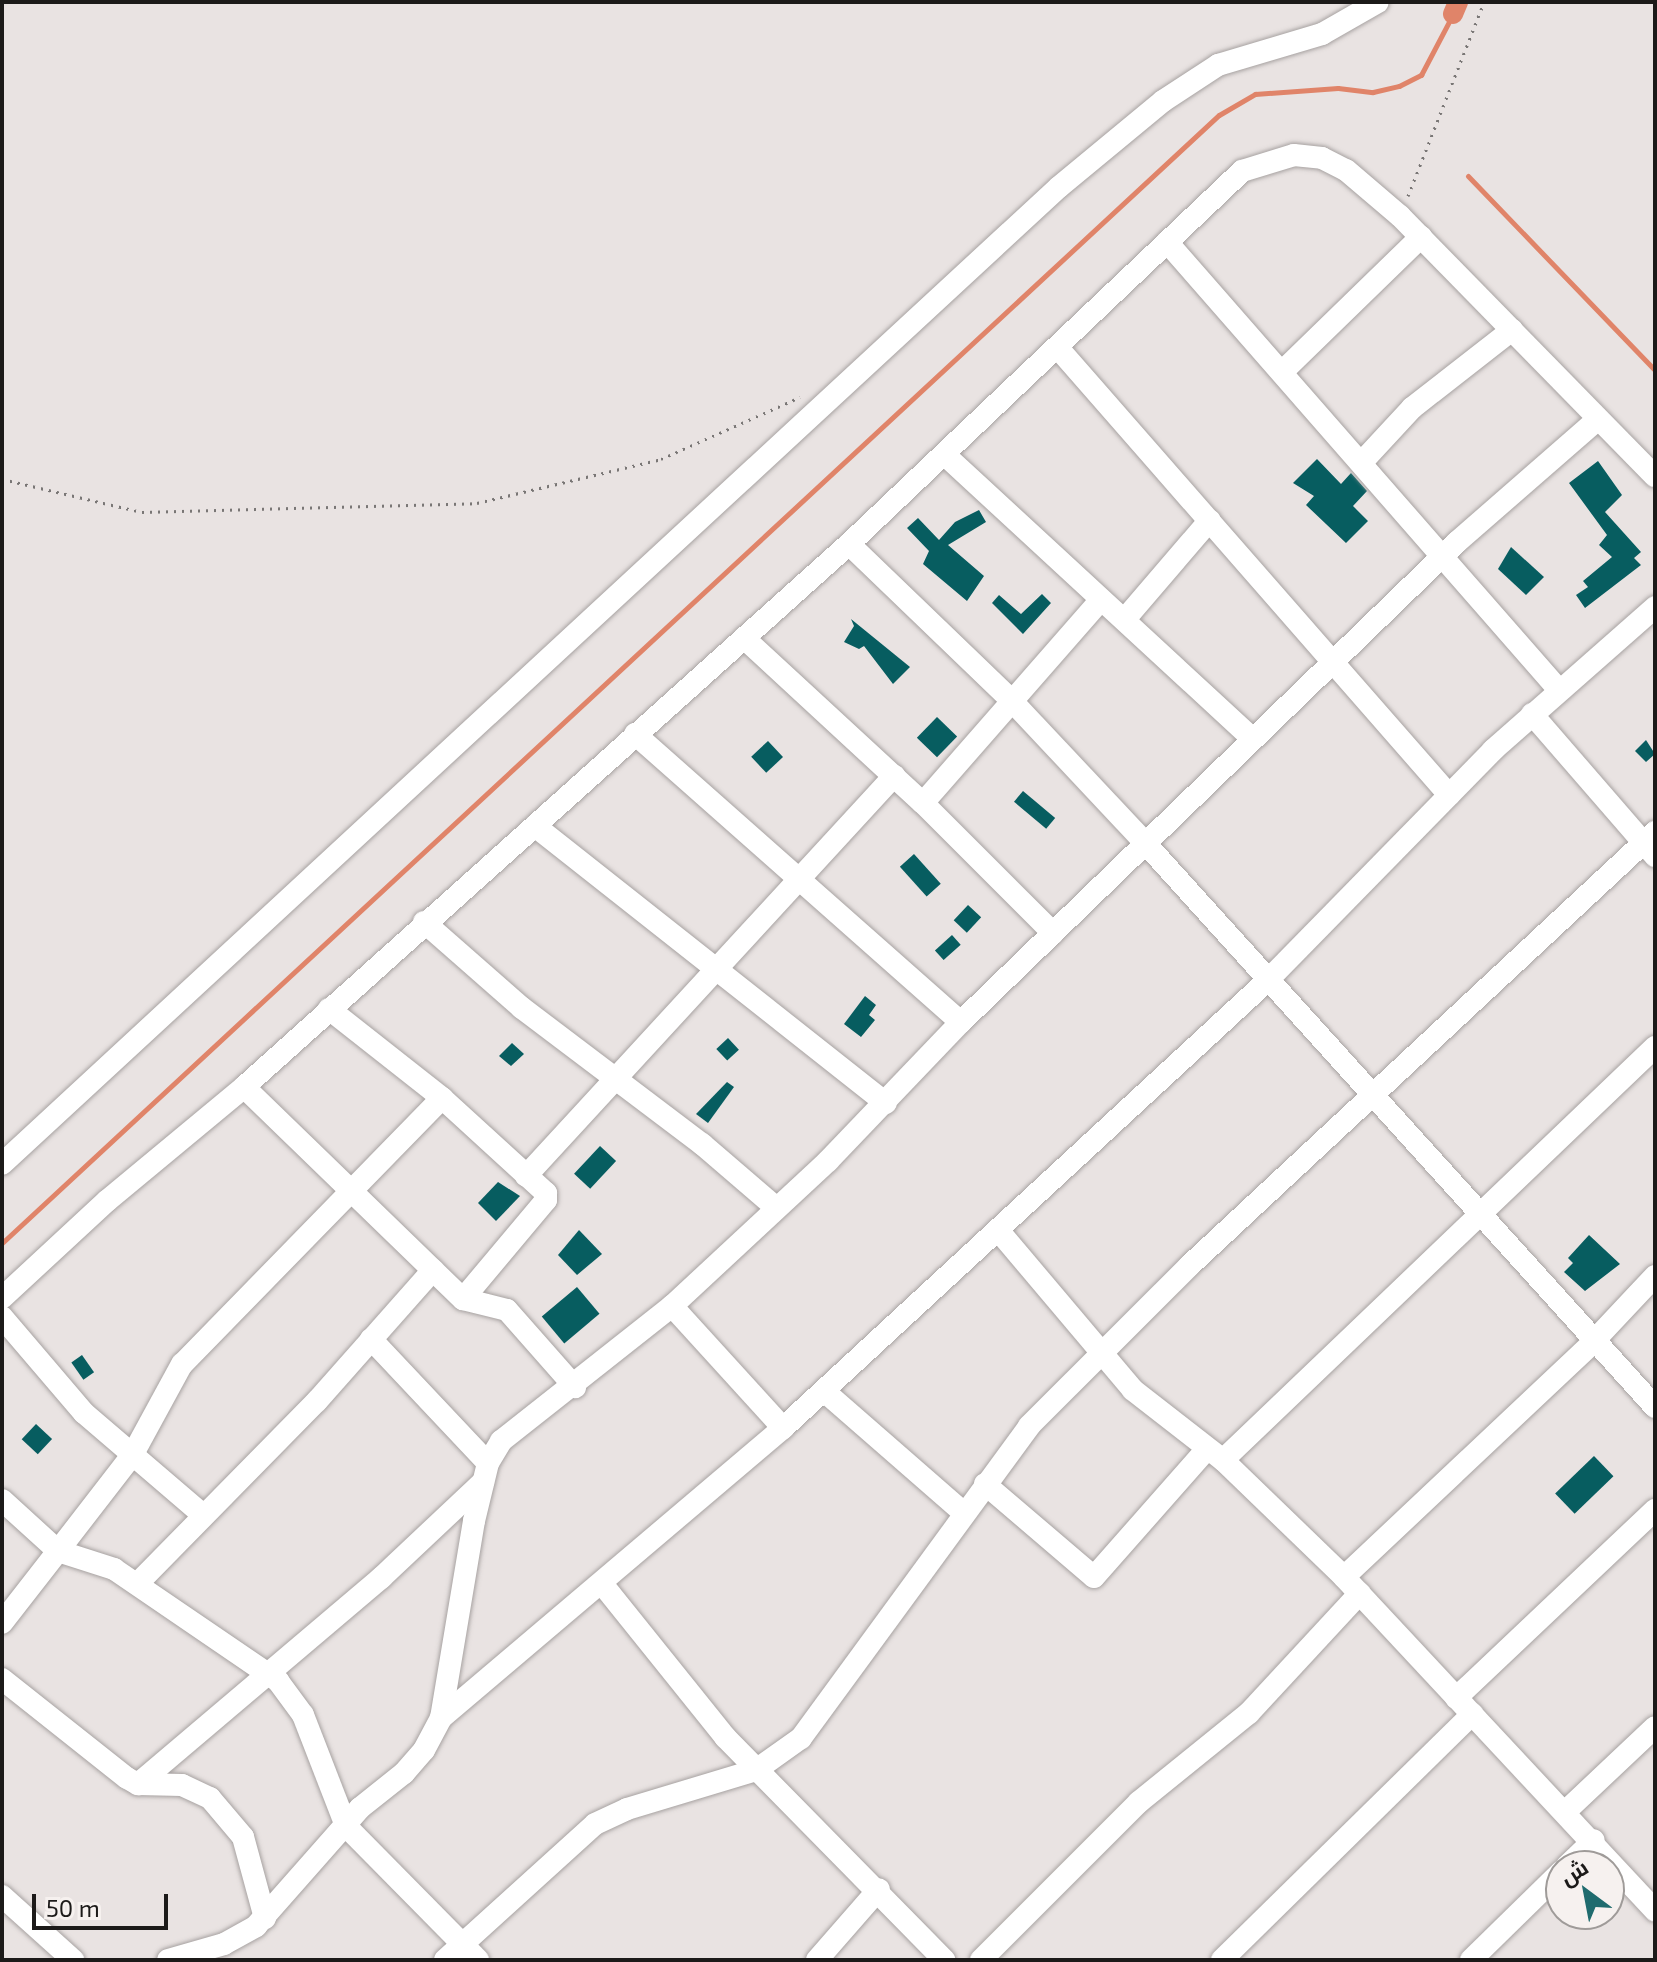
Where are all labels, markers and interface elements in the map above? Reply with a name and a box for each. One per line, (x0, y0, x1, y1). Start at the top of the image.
north arrow (1545, 1850, 1625, 1930)
text: ش (1554, 1853, 1592, 1890)
scale bar (36, 1878, 172, 1928)
text: 50 m (46, 1893, 100, 1922)

